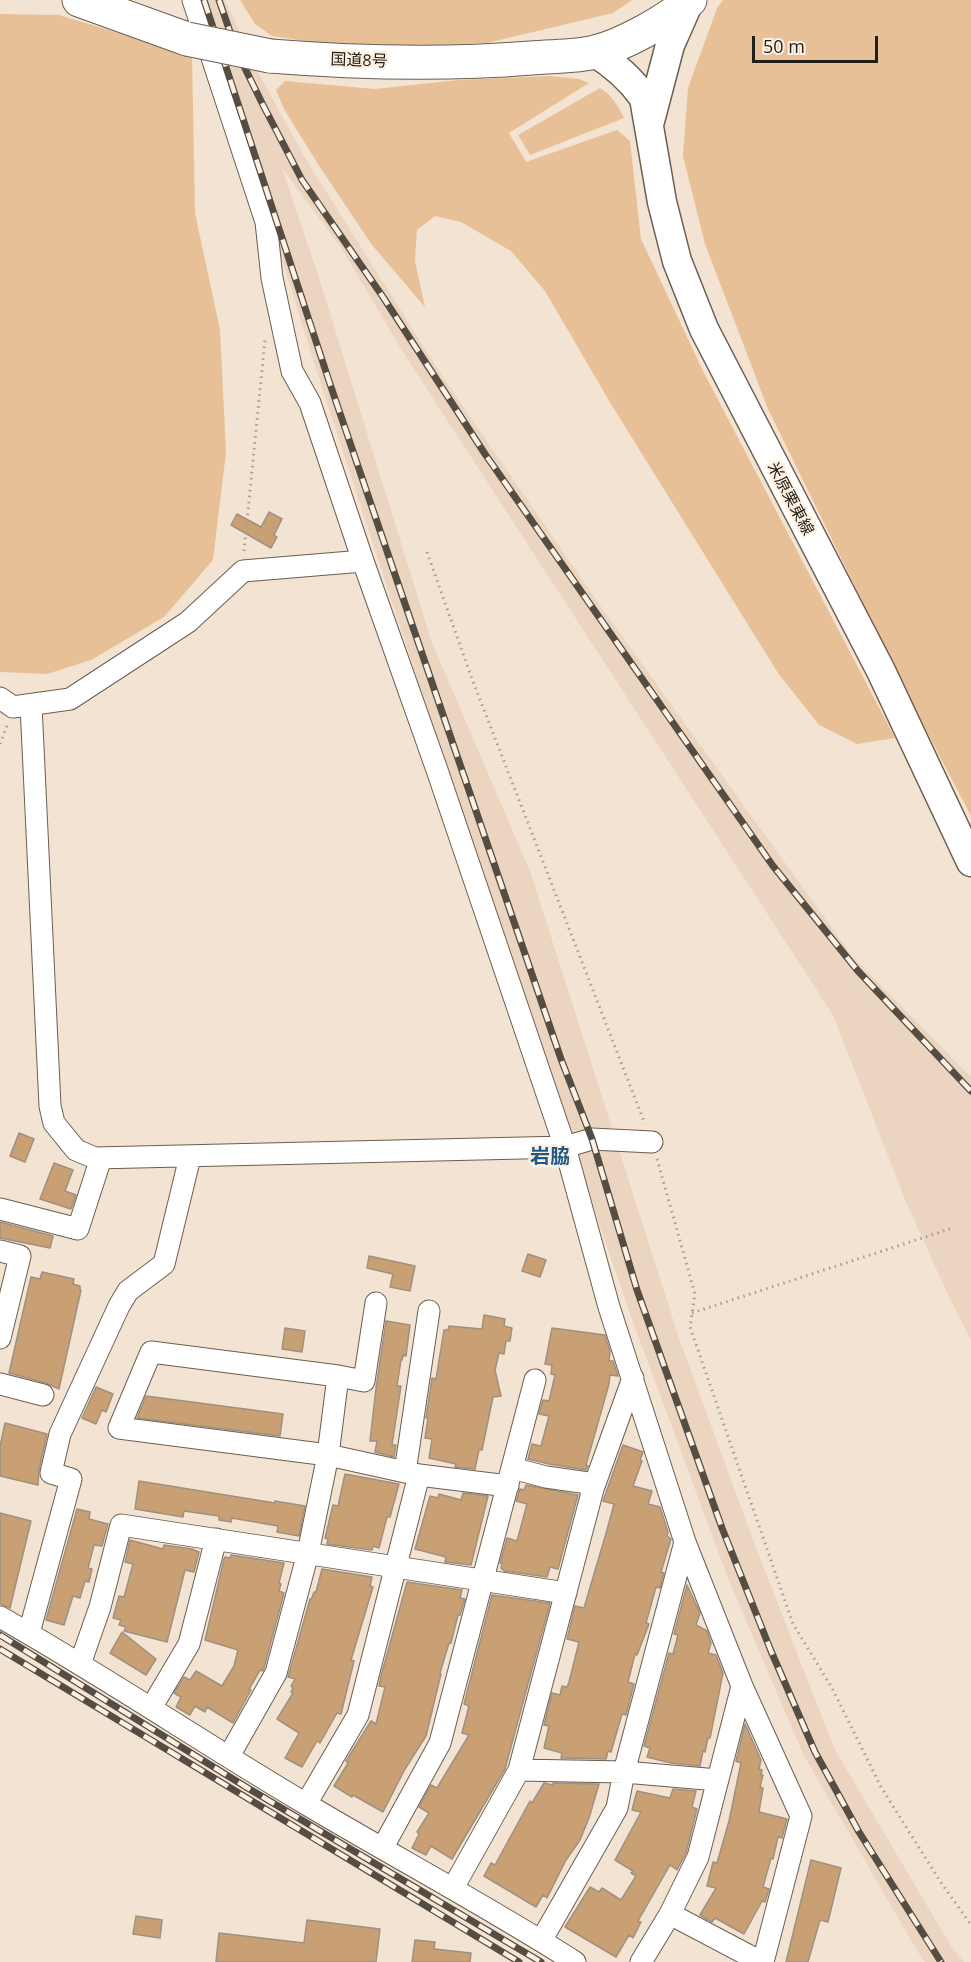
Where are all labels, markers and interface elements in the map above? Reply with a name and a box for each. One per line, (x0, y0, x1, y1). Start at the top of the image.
scale bar (755, 24, 881, 62)
text: 50 m (763, 34, 805, 58)
street label: 国道8号 (330, 50, 388, 72)
street label: 米原栗東線 (763, 459, 817, 539)
district label: 岩脇 (530, 1145, 570, 1169)

